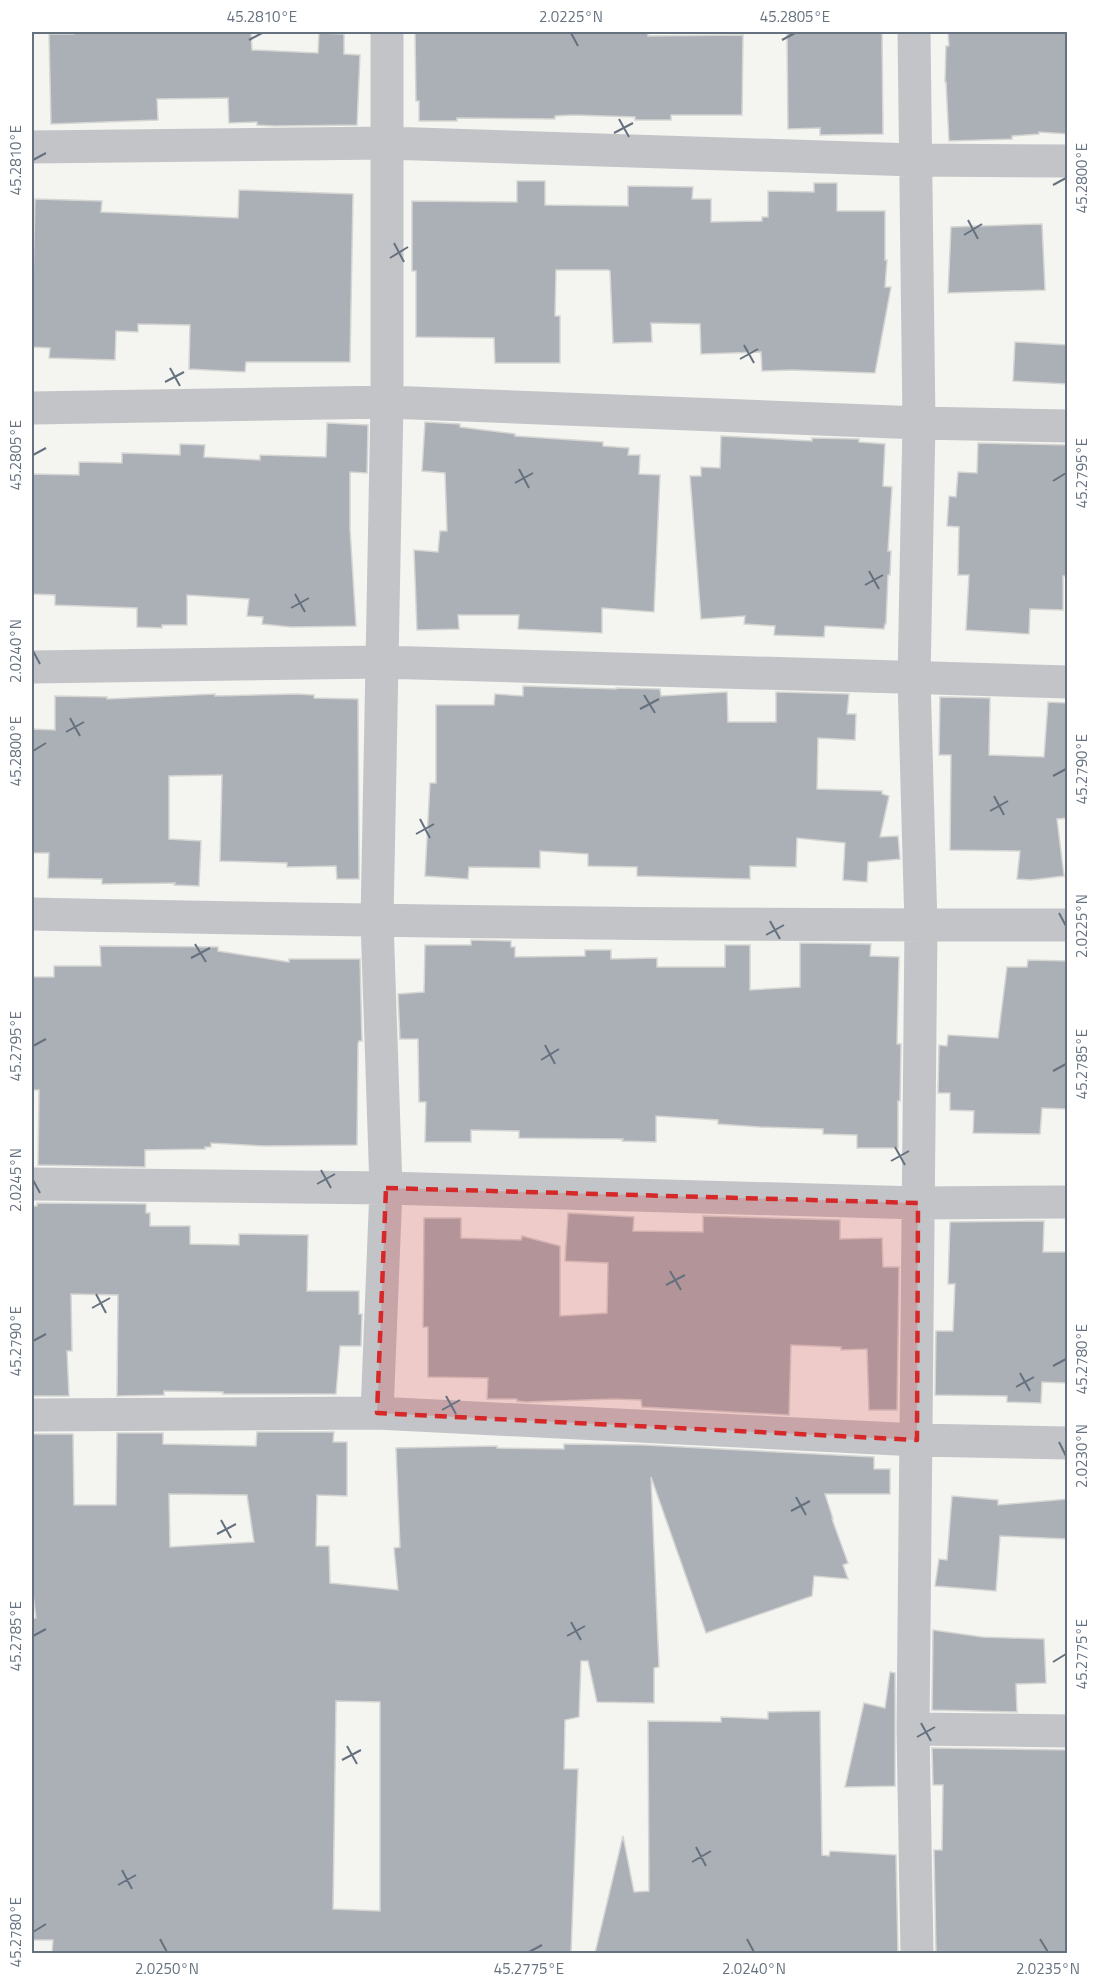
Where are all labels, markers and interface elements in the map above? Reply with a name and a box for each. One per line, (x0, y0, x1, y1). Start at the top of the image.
text: 45.2810°E (227, 5, 297, 28)
text: 2.0225°N (539, 5, 603, 28)
text: 45.2805°E (760, 5, 830, 28)
text: 45.2810°E (4, 125, 27, 195)
text: 45.2800°E (1070, 143, 1093, 213)
text: 45.2805°E (4, 420, 27, 490)
text: 45.2795°E (1070, 438, 1093, 508)
text: 2.0240°N (4, 619, 27, 683)
text: 45.2800°E (4, 716, 27, 786)
text: 45.2790°E (1070, 734, 1093, 804)
text: 2.0225°N (1070, 894, 1093, 958)
text: 45.2795°E (4, 1011, 27, 1081)
text: 45.2785°E (1070, 1029, 1093, 1099)
text: 2.0245°N (4, 1148, 27, 1212)
text: 45.2790°E (4, 1306, 27, 1376)
text: 45.2780°E (1070, 1324, 1093, 1394)
text: 2.0230°N (1070, 1424, 1093, 1488)
text: 45.2785°E (4, 1601, 27, 1671)
text: 45.2775°E (1070, 1619, 1093, 1689)
text: 45.2780°E (4, 1897, 27, 1967)
text: 2.0250°N (135, 1957, 199, 1980)
text: 45.2775°E (494, 1957, 564, 1980)
text: 2.0240°N (722, 1957, 786, 1980)
text: 2.0235°N (1016, 1957, 1080, 1980)

